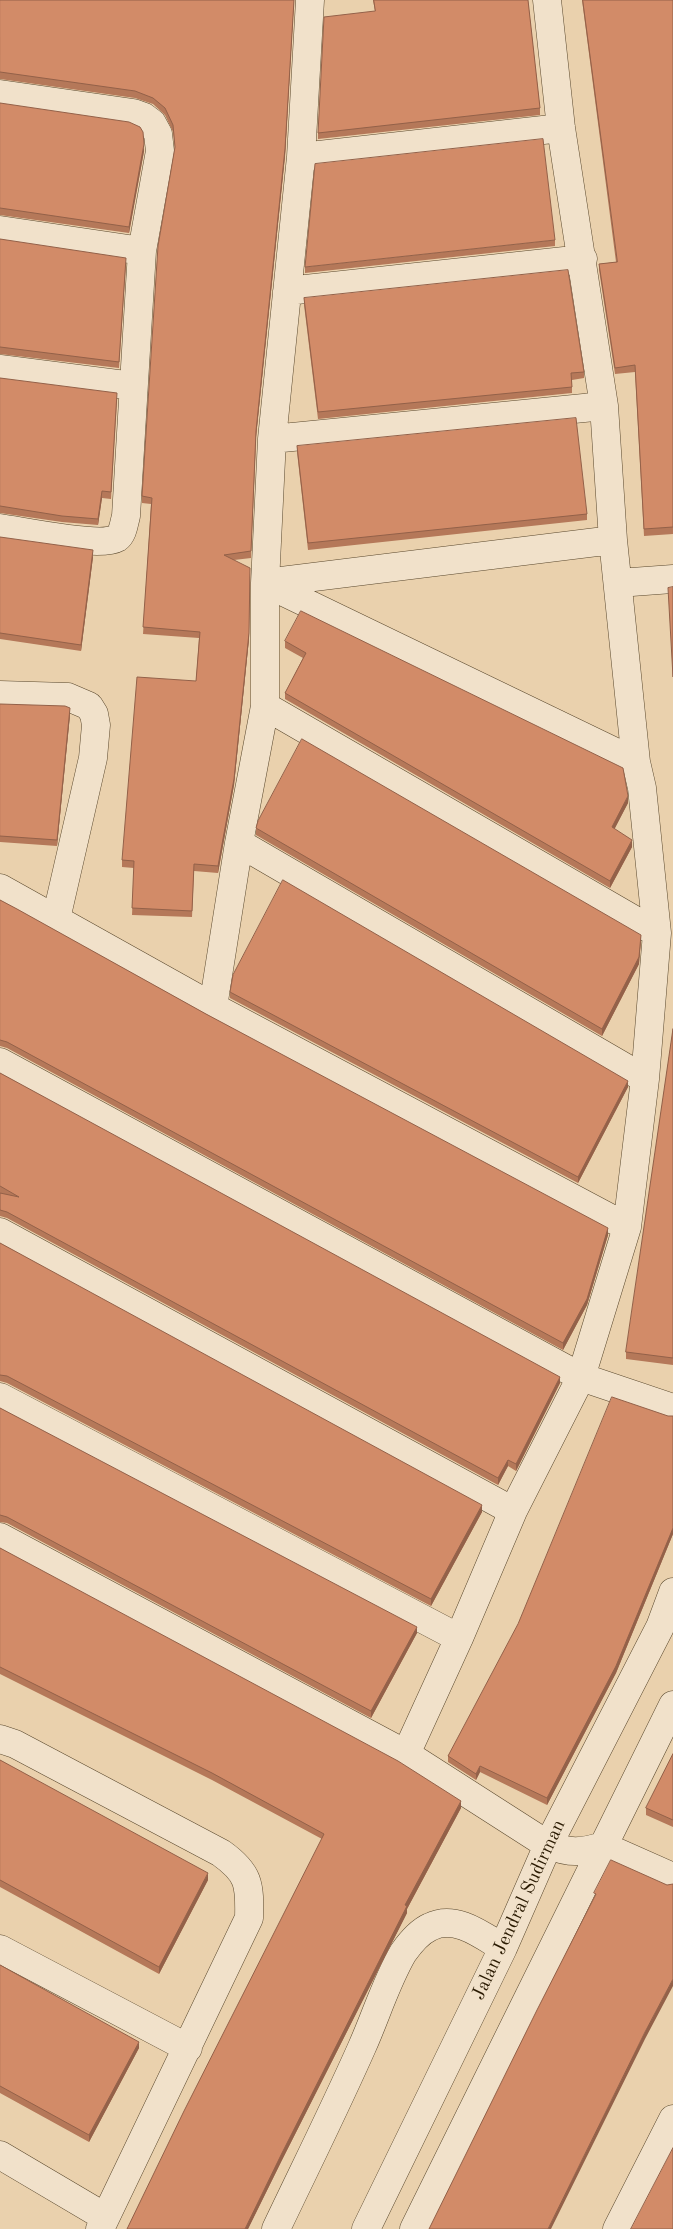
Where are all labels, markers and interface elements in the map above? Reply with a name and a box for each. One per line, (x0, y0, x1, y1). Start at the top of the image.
street label: Jalan Jendral Sudirman (467, 1816, 571, 2004)

